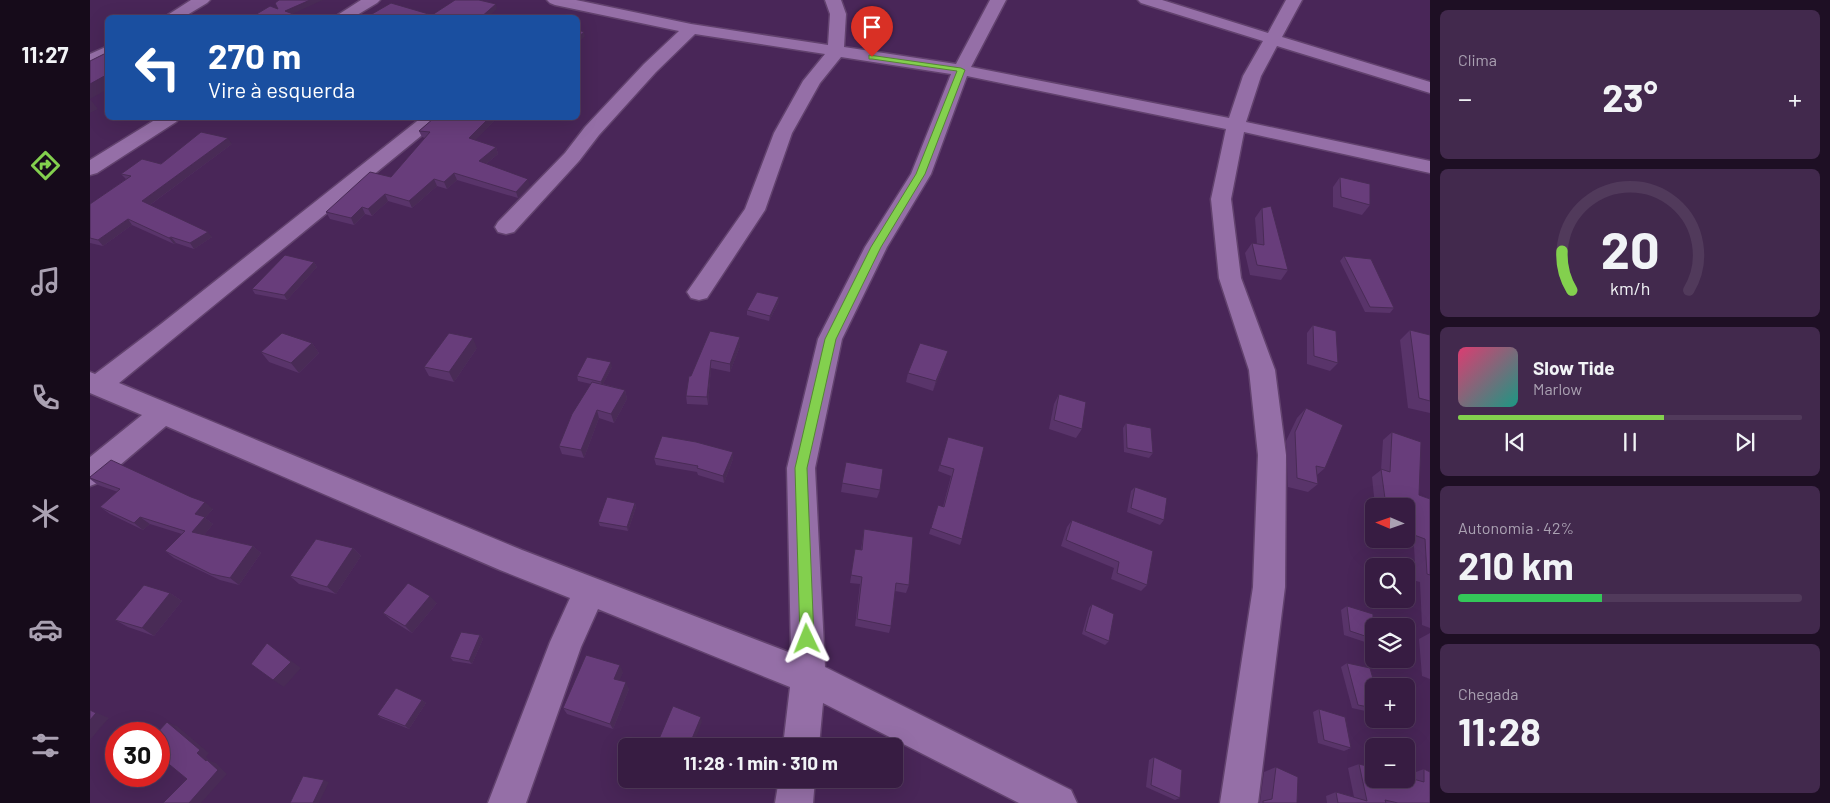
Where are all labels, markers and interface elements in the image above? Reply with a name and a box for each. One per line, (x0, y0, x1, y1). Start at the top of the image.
pin (851, 6, 893, 57)
icon: arrive (858, 13, 886, 41)
text: 270 m (208, 34, 301, 76)
icon: left (125, 35, 190, 100)
text: 11:27 (22, 41, 68, 67)
text: Clima (1458, 50, 1497, 69)
text: 23° (1602, 74, 1658, 120)
text: Vire à esquerda (208, 76, 355, 102)
text: − (1458, 81, 1472, 115)
text: + (1788, 81, 1802, 115)
icon: directions (28, 148, 63, 183)
text: 20 (1601, 217, 1659, 279)
icon: music (28, 264, 63, 299)
text: km/h (1610, 277, 1650, 299)
text: Slow Tide (1533, 356, 1615, 379)
text: Marlow (1533, 379, 1582, 398)
icon: phone (28, 380, 63, 415)
icon: previous (1501, 428, 1529, 456)
icon: pause (1616, 428, 1644, 456)
icon: next (1731, 428, 1759, 456)
icon: climate (28, 496, 63, 531)
north arrow (1365, 498, 1415, 548)
map controls (1365, 498, 1415, 788)
text: Autonomia · 42% (1458, 518, 1574, 537)
text: 210 km (1458, 542, 1574, 588)
button: search (1365, 558, 1415, 608)
icon: car (28, 612, 63, 647)
position arrow (780, 612, 832, 664)
button: layers (1365, 618, 1415, 668)
button: + (1365, 678, 1415, 728)
text: Chegada (1458, 684, 1518, 703)
text: 11:28 (1458, 708, 1541, 754)
speed limit sign: 30 (105, 722, 170, 787)
icon: filters (28, 728, 63, 763)
button: − (1365, 738, 1415, 788)
text: 11:28 · 1 min · 310 m (683, 751, 838, 774)

